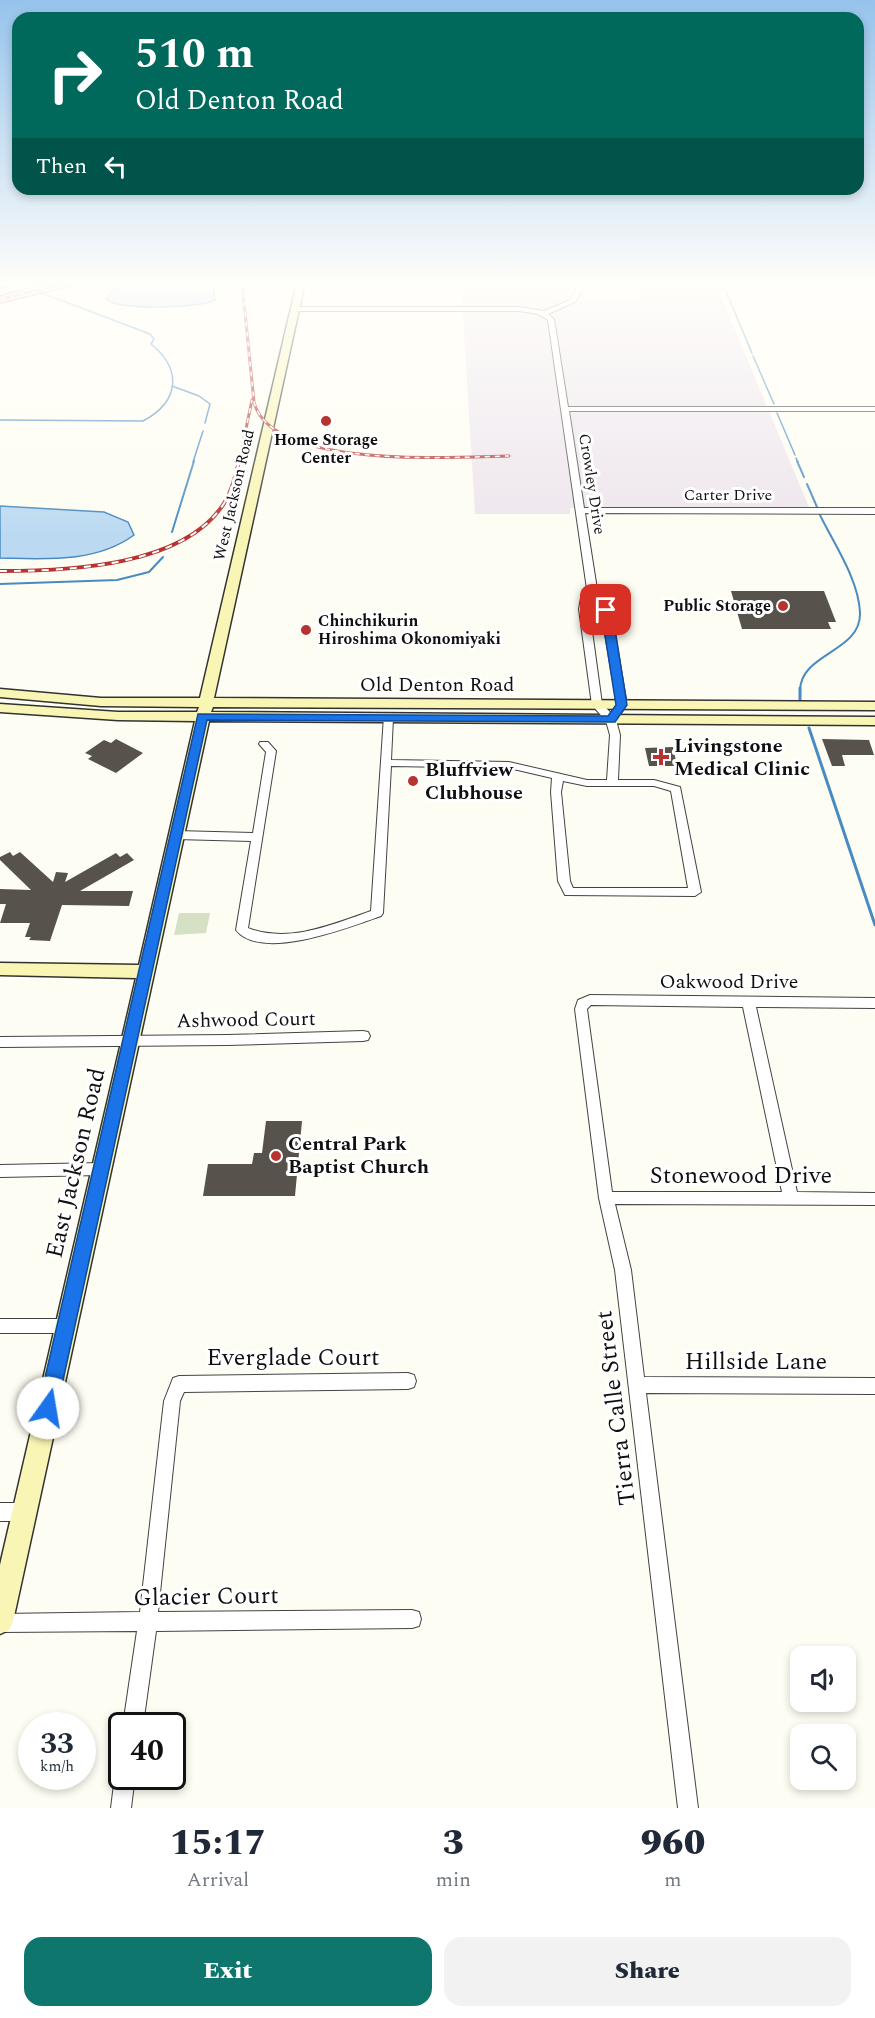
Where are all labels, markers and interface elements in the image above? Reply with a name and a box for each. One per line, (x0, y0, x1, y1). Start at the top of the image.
text: 510 m (135, 23, 254, 86)
icon: right (36, 36, 114, 114)
text: Old Denton Road (135, 80, 344, 122)
text: Then (36, 150, 87, 183)
icon: left (99, 150, 132, 183)
marker: Home Storage Center (319, 414, 333, 428)
street label: West Jackson Road (207, 427, 261, 563)
place label: Home Storage Center (274, 428, 378, 470)
street label: Crowley Drive (572, 432, 612, 536)
street label: Carter Drive (684, 483, 772, 507)
pin (580, 584, 631, 635)
icon: arrive (589, 593, 622, 626)
place label: Public Storage (663, 594, 771, 618)
marker: Public Storage (776, 599, 790, 613)
place label: Chinchikurin Hiroshima Okonomiyaki (318, 609, 501, 651)
marker: Chinchikurin Hiroshima Okonomiyaki (299, 623, 313, 637)
street label: Old Denton Road (360, 670, 514, 700)
place label: Livingstone Medical Clinic (674, 731, 810, 784)
marker: Livingstone Medical Clinic (652, 748, 670, 766)
place label: Bluffview Clubhouse (425, 755, 523, 808)
marker: Bluffview Clubhouse (406, 774, 420, 788)
street label: Oakwood Drive (660, 967, 799, 997)
street label: Ashwood Court (176, 1004, 316, 1036)
street label: East Jackson Road (37, 1064, 115, 1262)
place label: Central Park Baptist Church (288, 1129, 429, 1182)
marker: Central Park Baptist Church (269, 1149, 283, 1163)
street label: Stonewood Drive (650, 1158, 832, 1194)
street label: Tierra Calle Street (586, 1308, 646, 1508)
street label: Everglade Court (207, 1340, 379, 1376)
street label: Hillside Lane (685, 1344, 827, 1380)
position arrow (16, 1376, 80, 1440)
street label: Glacier Court (133, 1578, 279, 1616)
map controls (790, 1646, 856, 1790)
button: sound (790, 1646, 856, 1712)
speed limit sign: 40 (108, 1712, 186, 1790)
text: 33 (40, 1721, 74, 1767)
button: search (790, 1724, 856, 1790)
text: km/h (40, 1755, 74, 1778)
text: 15:17 (170, 1816, 266, 1871)
text: 3 (443, 1816, 464, 1871)
text: 960 (641, 1816, 705, 1871)
text: Arrival (187, 1865, 249, 1895)
text: min (436, 1865, 471, 1895)
text: m (664, 1865, 682, 1895)
button: Exit (24, 1937, 432, 2006)
button: Share (444, 1937, 851, 2006)

